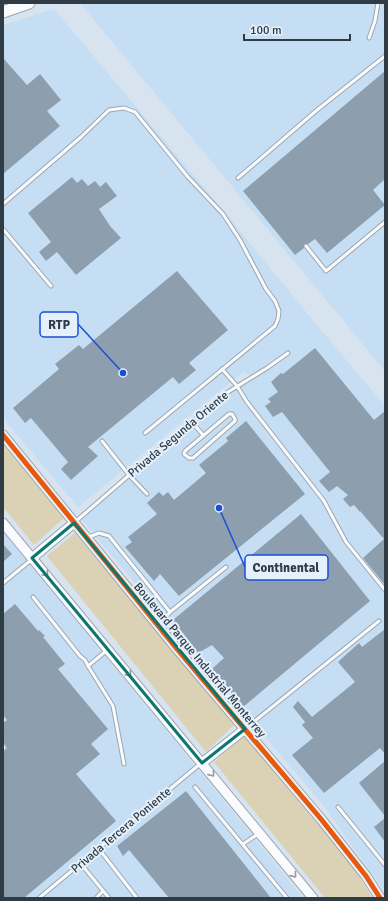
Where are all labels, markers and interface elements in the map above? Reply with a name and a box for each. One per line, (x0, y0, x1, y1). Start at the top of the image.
scale bar (244, 16, 350, 42)
text: 100 m (250, 23, 282, 38)
callout: RTP (40, 312, 78, 337)
text: RTP (48, 317, 70, 333)
street label: Privada Segunda Oriente (125, 388, 232, 481)
callout: Continental (245, 555, 328, 580)
text: Continental (253, 560, 319, 576)
one-way arrow (41, 570, 48, 577)
street label: Boulevard Parque Industrial Monterrey (130, 580, 269, 741)
one-way arrow (124, 670, 131, 677)
one-way arrow (207, 770, 214, 777)
street label: Privada Tercera Poniente (68, 784, 174, 877)
one-way arrow (290, 870, 297, 877)

